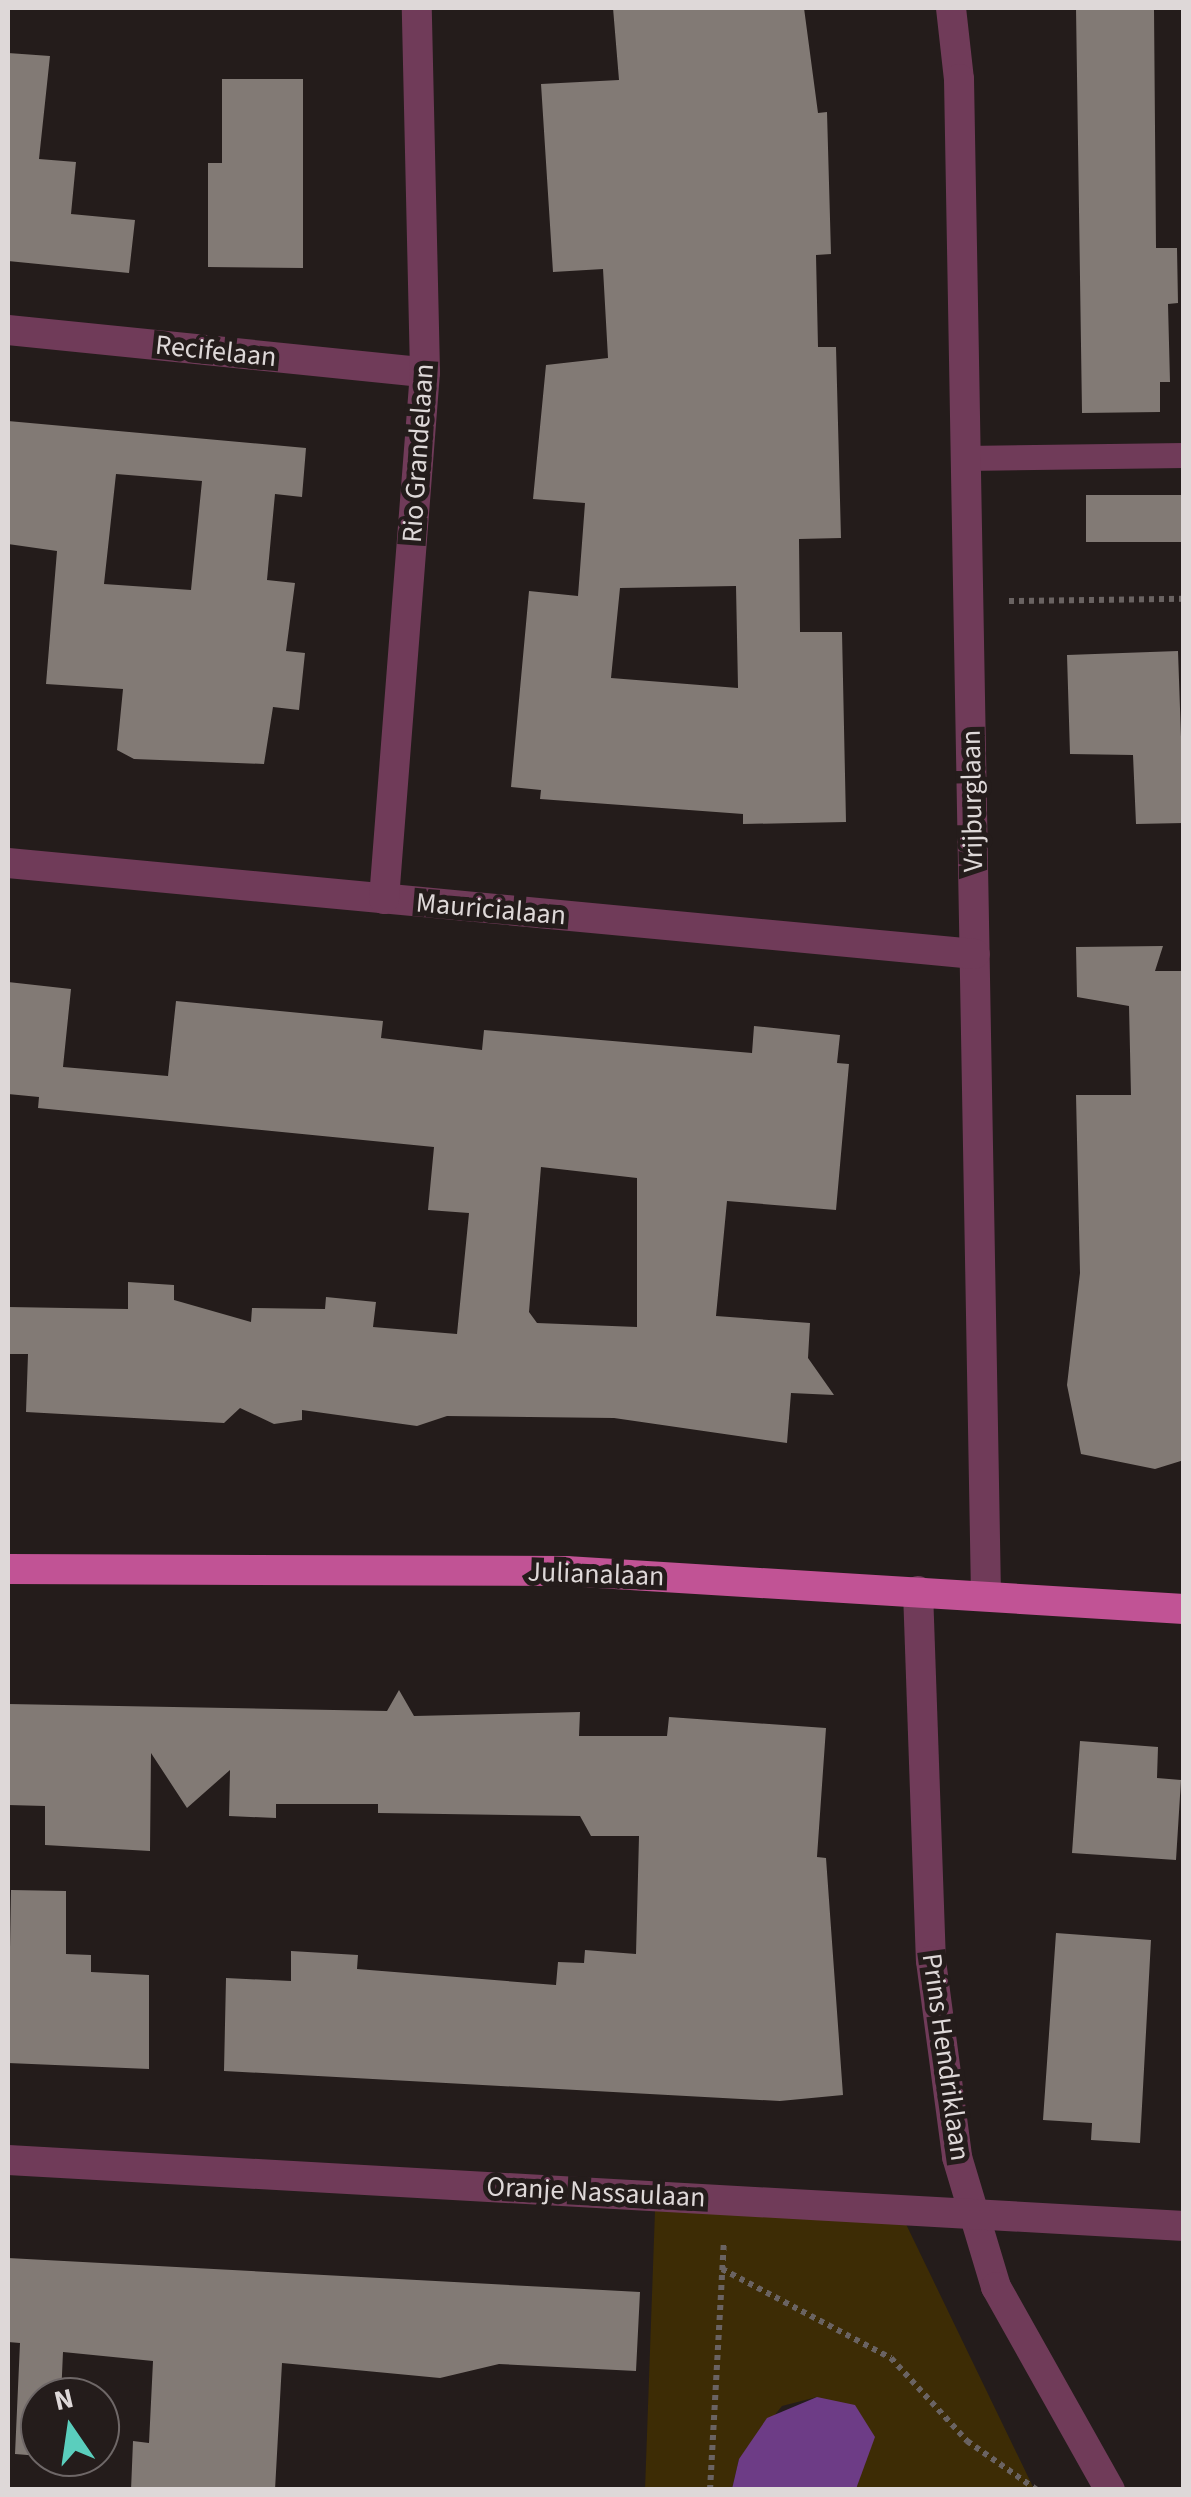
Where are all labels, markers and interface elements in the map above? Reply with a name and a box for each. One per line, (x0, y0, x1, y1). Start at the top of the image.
street label: Recifelaan (154, 328, 278, 374)
street label: Rio Grandelaan (395, 362, 441, 544)
street label: Vrijburglaan (954, 730, 990, 872)
street label: Mauricialaan (414, 886, 568, 932)
street label: Julianalaan (527, 1555, 665, 1593)
street label: Prins Hendriklaan (915, 1951, 977, 2163)
street label: Oranje Nassaulaan (486, 2169, 706, 2215)
north arrow (20, 2377, 120, 2477)
text: N (50, 2378, 77, 2421)

